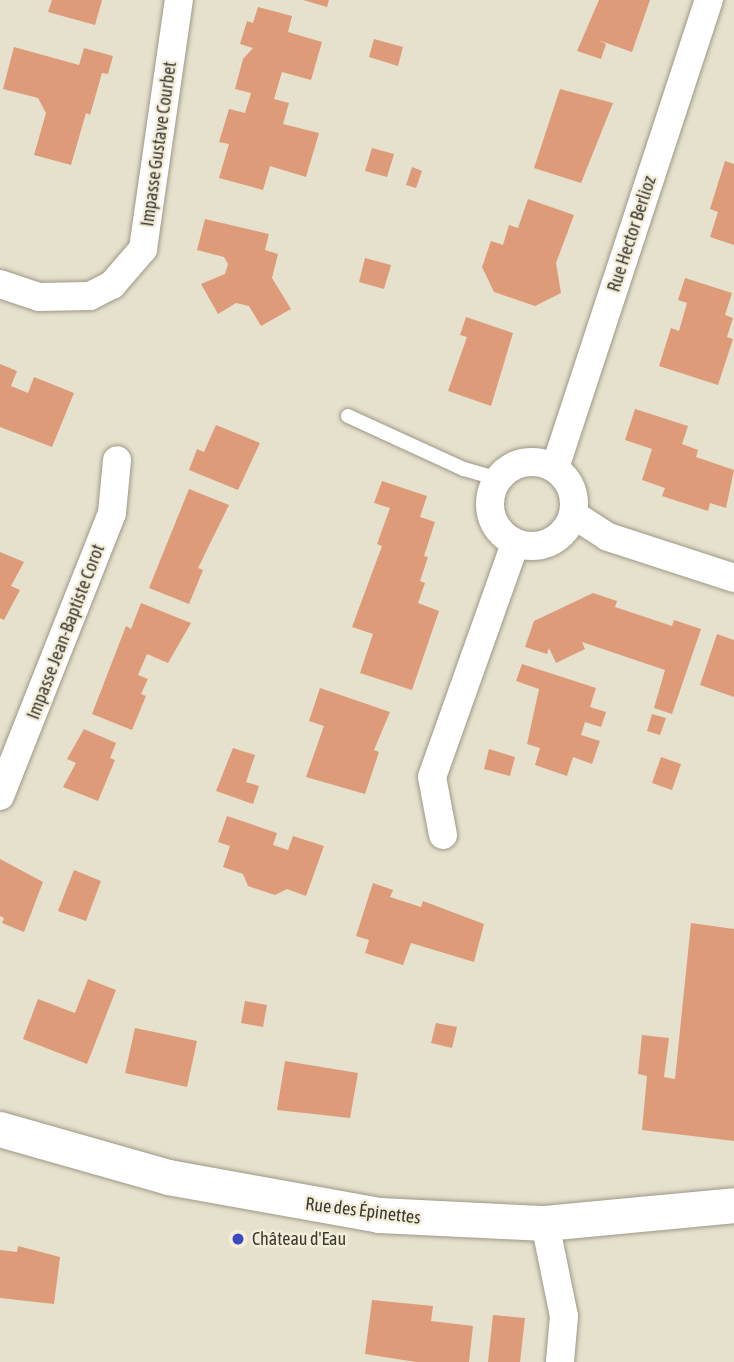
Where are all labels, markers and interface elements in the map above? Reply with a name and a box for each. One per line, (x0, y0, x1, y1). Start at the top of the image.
street label: Impasse Gustave Courbet (137, 60, 181, 228)
street label: Rue Hector Berlioz (603, 173, 661, 295)
street label: Impasse Jean-Baptiste Corot (23, 541, 109, 723)
street label: Rue des Épinettes (304, 1193, 422, 1229)
place label: Château d'Eau (252, 1228, 346, 1250)
marker: Château d'Eau (230, 1231, 246, 1247)

